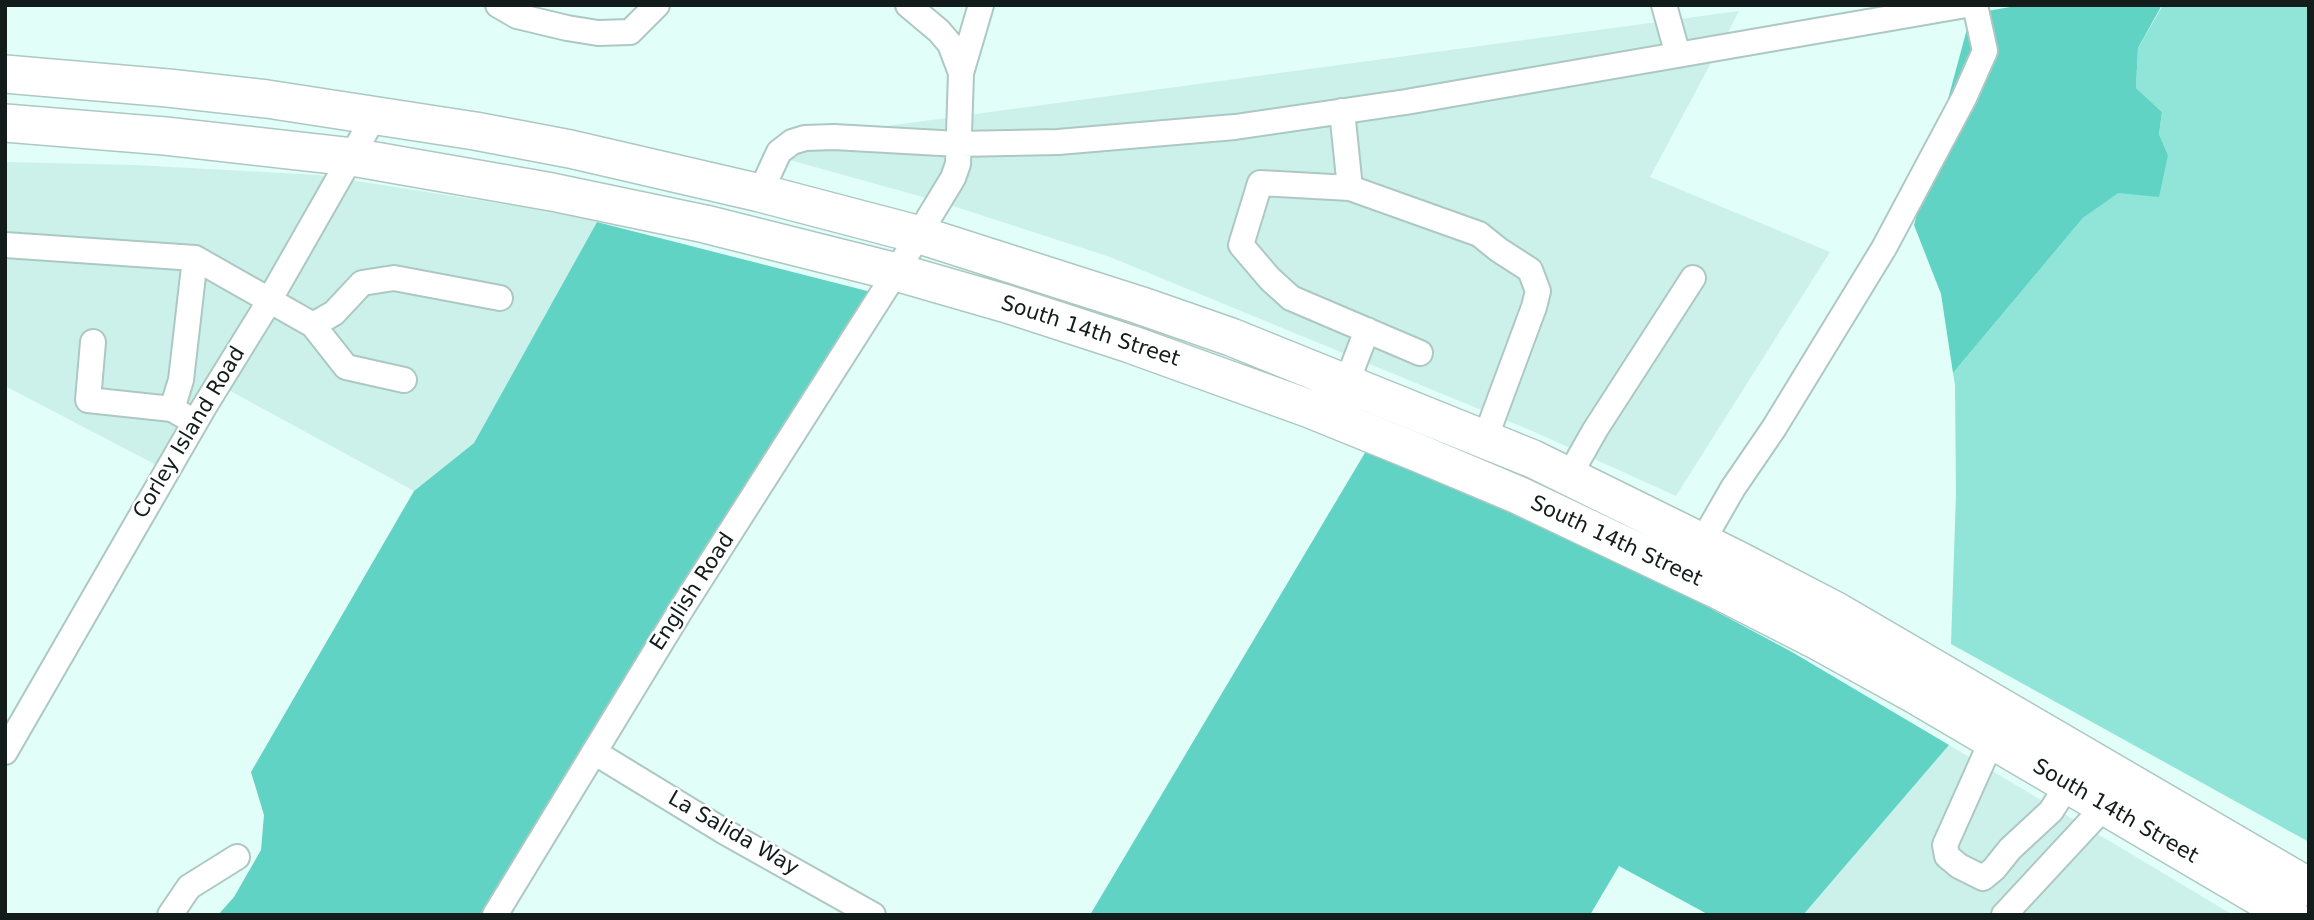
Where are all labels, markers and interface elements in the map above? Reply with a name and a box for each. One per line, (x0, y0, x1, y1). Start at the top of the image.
street label: South 14th Street (997, 291, 1183, 373)
street label: Corley Island Road (129, 343, 251, 523)
street label: South 14th Street (1526, 491, 1706, 593)
street label: English Road (646, 528, 740, 656)
street label: South 14th Street (2028, 754, 2202, 870)
street label: La Salida Way (663, 786, 803, 882)

